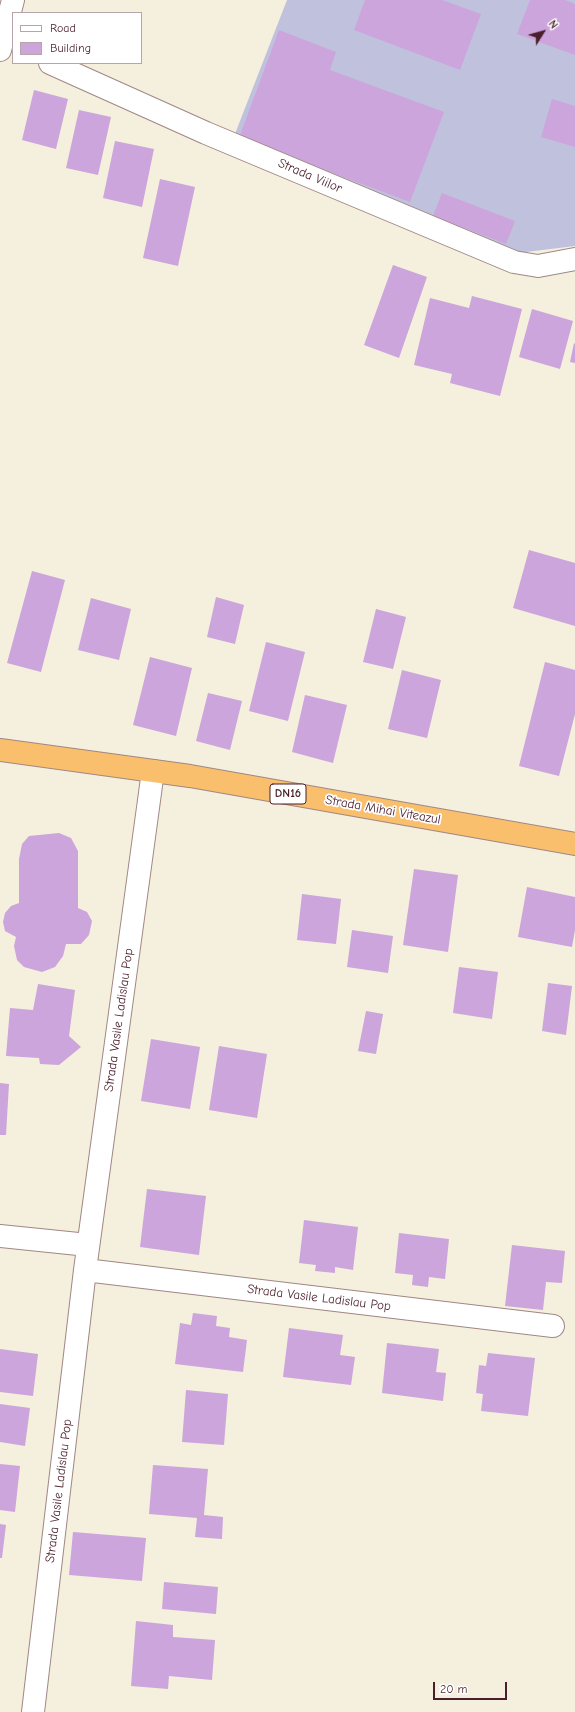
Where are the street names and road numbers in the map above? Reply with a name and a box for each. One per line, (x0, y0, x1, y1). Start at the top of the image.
street label: Strada Viilor (276, 155, 344, 197)
road number: DN16 (270, 784, 306, 804)
street label: Strada Mihai Viteazul (324, 792, 442, 828)
street label: Strada Vasile Ladislau Pop (101, 947, 137, 1093)
street label: Strada Vasile Ladislau Pop (246, 1281, 392, 1315)
street label: Strada Vasile Ladislau Pop (42, 1418, 76, 1564)

